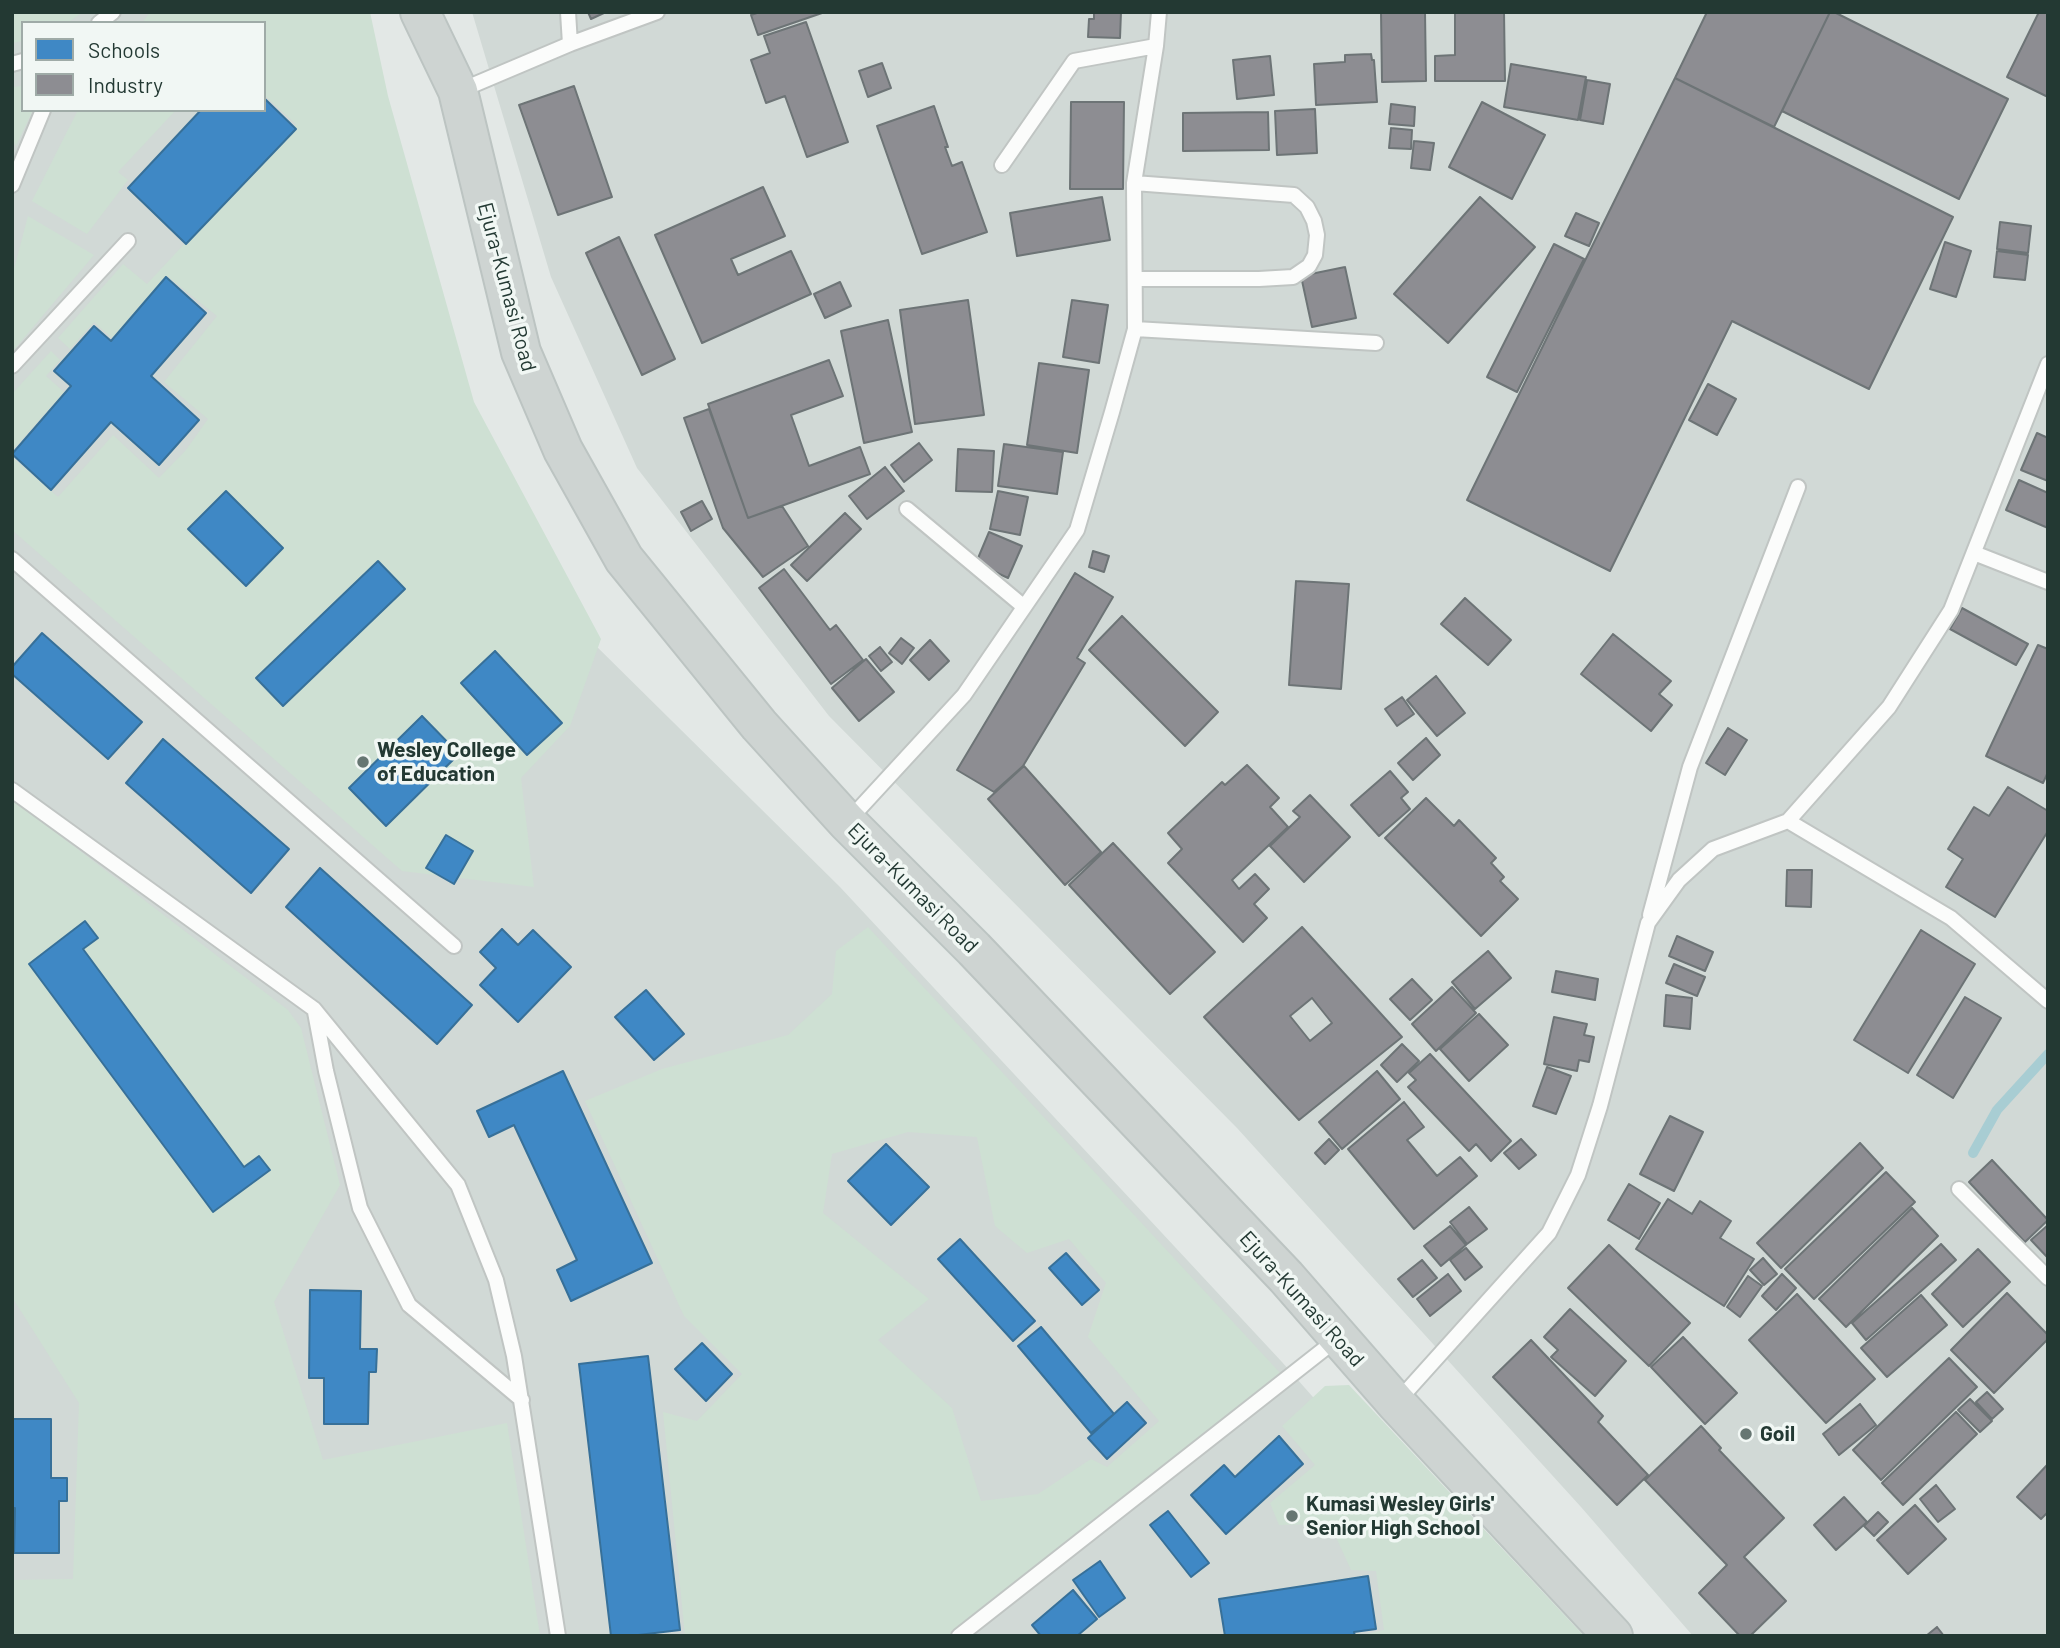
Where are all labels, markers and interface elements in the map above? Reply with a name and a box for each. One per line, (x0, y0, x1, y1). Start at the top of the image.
legend (21, 21, 266, 112)
text: Schools (88, 37, 160, 62)
text: Industry (88, 72, 163, 97)
street label: Ejura-Kumasi Road (472, 200, 542, 374)
place label: Wesley College of Education (377, 737, 516, 787)
marker: Wesley College of Education (355, 754, 371, 770)
street label: Ejura-Kumasi Road (843, 818, 983, 958)
street label: Ejura-Kumasi Road (1234, 1226, 1370, 1372)
place label: Goil (1760, 1421, 1795, 1447)
marker: Goil (1738, 1426, 1754, 1442)
place label: Kumasi Wesley Girls' Senior High School (1306, 1491, 1494, 1541)
marker: Kumasi Wesley Girls' Senior High School (1284, 1508, 1300, 1524)

